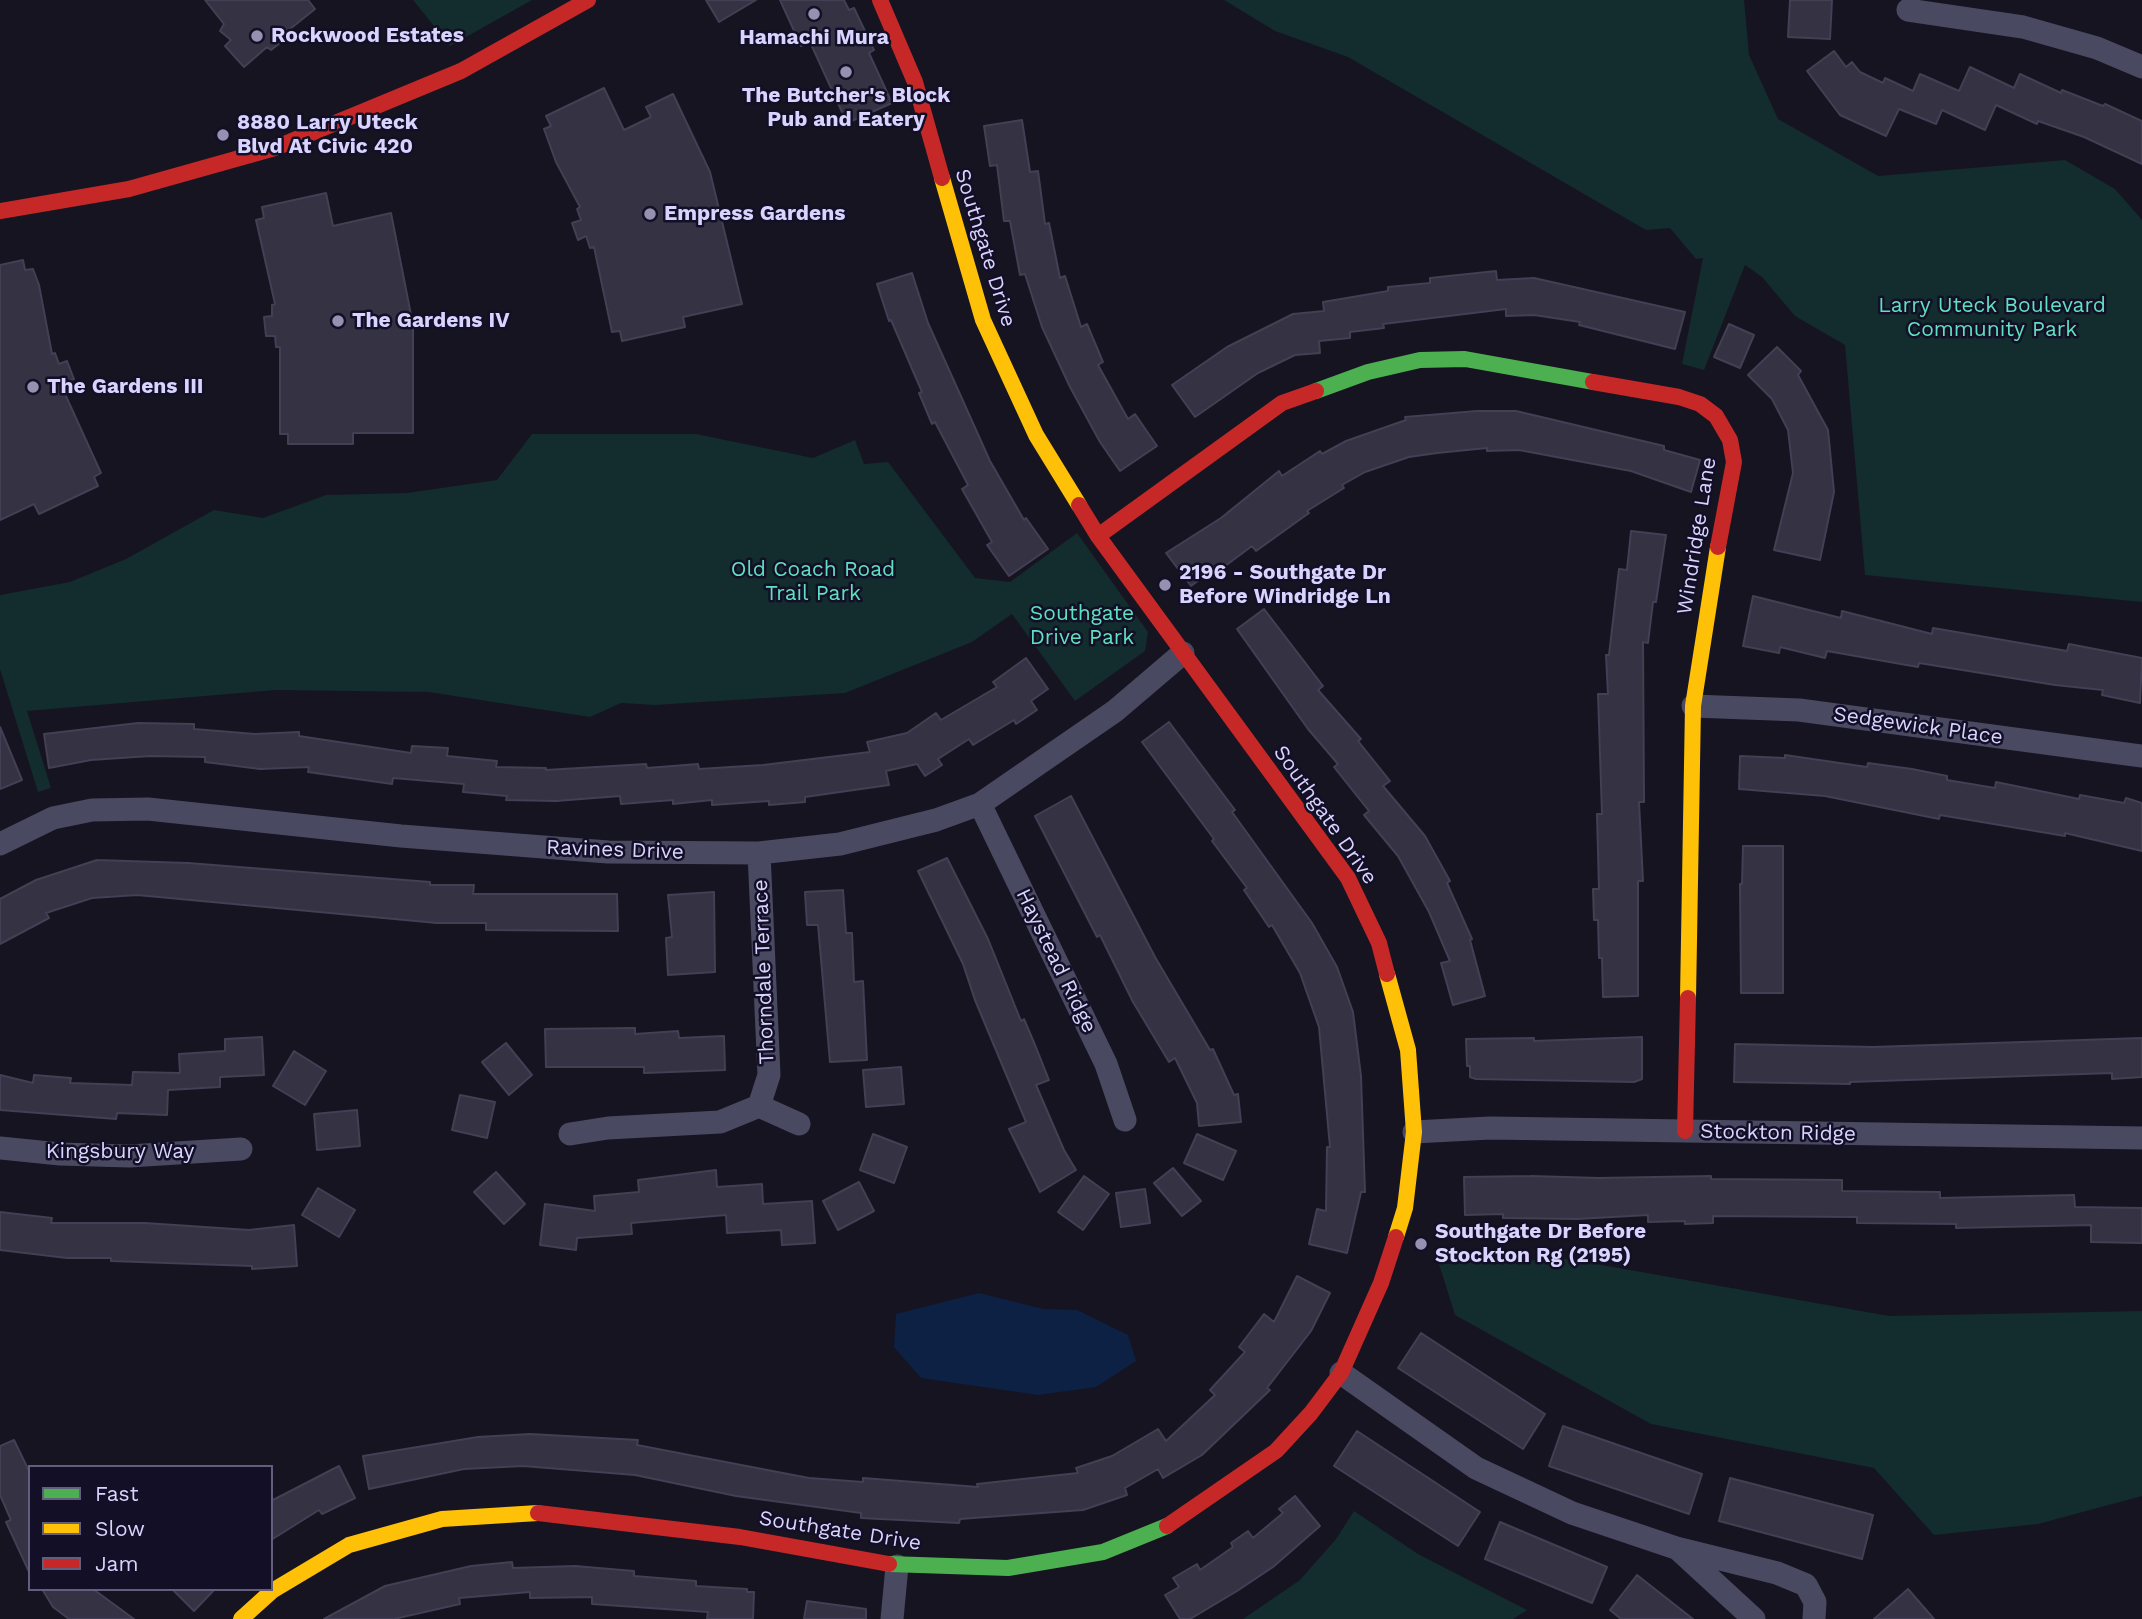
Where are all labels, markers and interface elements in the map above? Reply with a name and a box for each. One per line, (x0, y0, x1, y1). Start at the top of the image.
marker: Hamachi Mura (806, 6, 822, 22)
place label: Rockwood Estates (271, 23, 464, 49)
place label: Hamachi Mura (739, 25, 889, 51)
marker: Rockwood Estates (249, 28, 265, 44)
marker: The Butcher's Block Pub and Eatery (838, 64, 854, 80)
place label: The Butcher's Block Pub and Eatery (742, 83, 950, 133)
place label: 8880 Larry Uteck Blvd At Civic 420 (237, 110, 418, 160)
marker: 8880 Larry Uteck Blvd At Civic 420 (215, 127, 231, 143)
street label: Southgate Drive (949, 166, 1021, 330)
place label: Empress Gardens (664, 201, 845, 227)
marker: Empress Gardens (642, 206, 658, 222)
park label: Larry Uteck Boulevard Community Park (1878, 293, 2106, 343)
place label: The Gardens IV (352, 308, 510, 334)
marker: The Gardens IV (330, 313, 346, 329)
place label: The Gardens III (47, 374, 204, 400)
marker: The Gardens III (25, 379, 41, 395)
street label: Windridge Lane (1672, 455, 1722, 617)
park label: Old Coach Road Trail Park (731, 557, 895, 607)
place label: 2196 - Southgate Dr Before Windridge Ln (1179, 560, 1391, 610)
marker: 2196 - Southgate Dr Before Windridge Ln (1157, 577, 1173, 593)
park label: Southgate Drive Park (1030, 601, 1134, 651)
street label: Sedgewick Place (1832, 702, 2004, 750)
street label: Southgate Drive (1268, 741, 1382, 889)
street label: Ravines Drive (546, 835, 684, 865)
street label: Thorndale Terrace (748, 879, 780, 1065)
street label: Haystead Ridge (1010, 885, 1102, 1037)
street label: Stockton Ridge (1700, 1119, 1856, 1147)
street label: Kingsbury Way (46, 1139, 194, 1165)
place label: Southgate Dr Before Stockton Rg (2195) (1435, 1219, 1646, 1269)
marker: Southgate Dr Before Stockton Rg (2195) (1413, 1236, 1429, 1252)
legend (28, 1465, 273, 1591)
text: Fast (95, 1481, 139, 1506)
street label: Southgate Drive (757, 1506, 923, 1556)
text: Slow (95, 1516, 145, 1541)
text: Jam (95, 1551, 138, 1576)

